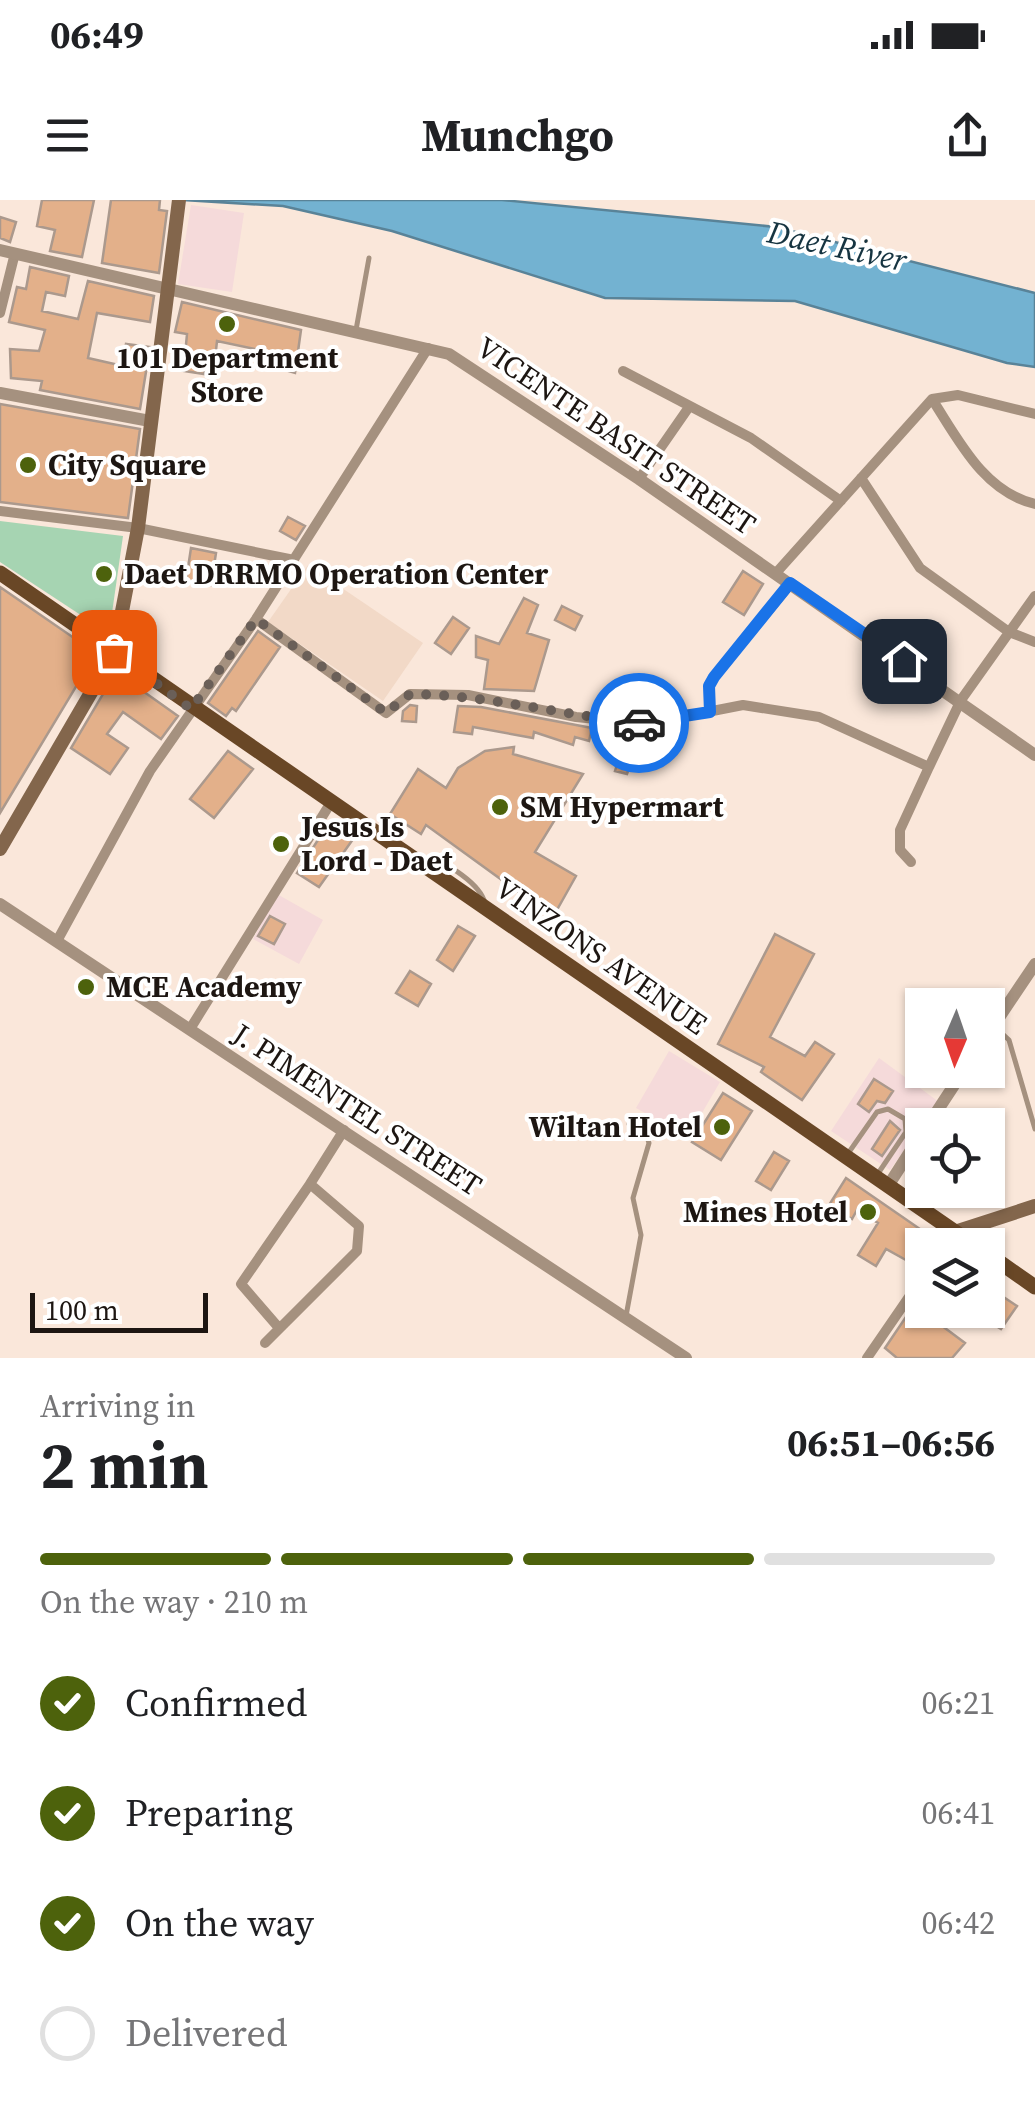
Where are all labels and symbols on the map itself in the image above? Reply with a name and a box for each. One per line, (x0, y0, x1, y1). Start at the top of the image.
water label: Daet River (762, 210, 912, 282)
marker: 101 Department Store (216, 313, 238, 335)
street label: VICENTE BASIT STREET (469, 327, 764, 544)
place label: 101 Department Store (116, 337, 338, 412)
place label: City Square (48, 444, 206, 485)
marker: City Square (17, 454, 39, 476)
place label: Daet DRRMO Operation Center (124, 553, 548, 594)
marker: Daet DRRMO Operation Center (93, 563, 115, 585)
pin (72, 610, 157, 695)
pin (862, 619, 947, 704)
courier (589, 673, 689, 773)
place label: SM Hypermart (520, 786, 724, 827)
marker: SM Hypermart (489, 796, 511, 818)
place label: Jesus Is Lord - Daet (299, 806, 453, 881)
marker: Jesus Is Lord - Daet (270, 833, 292, 855)
street label: VINZONS AVENUE (487, 867, 715, 1044)
place label: MCE Academy (106, 966, 302, 1007)
marker: MCE Academy (75, 976, 97, 998)
north arrow (905, 988, 1005, 1088)
street label: J. PIMENTEL STREET (224, 1013, 490, 1206)
place label: Wiltan Hotel (528, 1106, 702, 1147)
marker: Wiltan Hotel (711, 1116, 733, 1138)
place label: Mines Hotel (683, 1191, 848, 1232)
marker: Mines Hotel (857, 1201, 879, 1223)
scale bar (30, 1288, 208, 1332)

